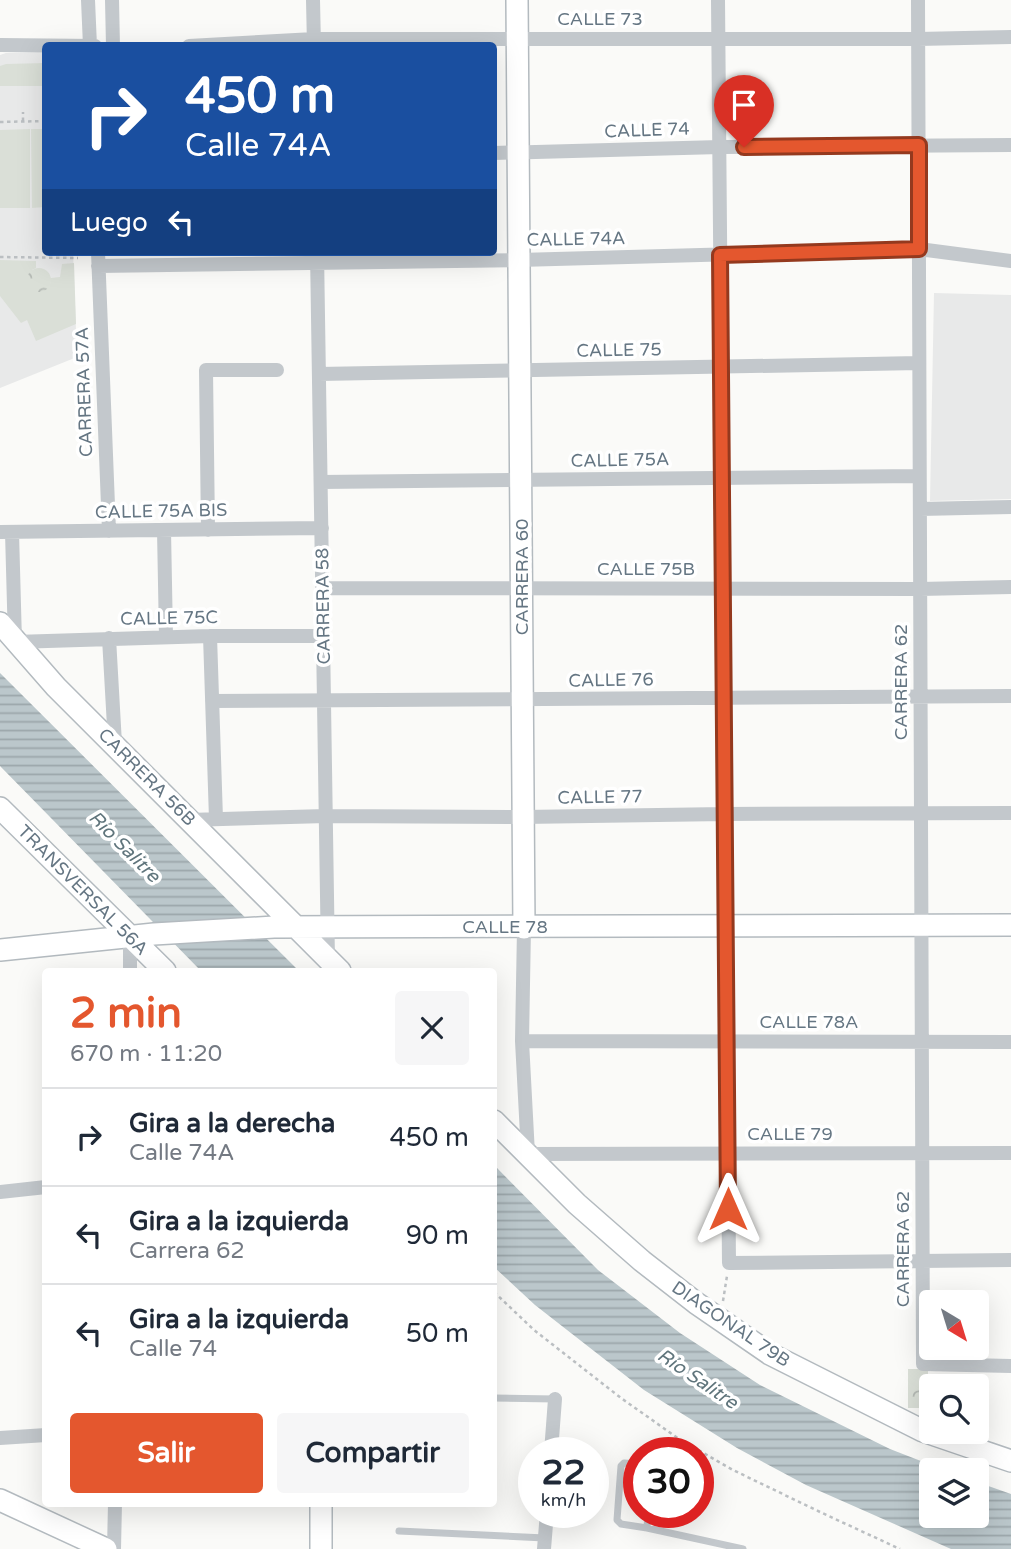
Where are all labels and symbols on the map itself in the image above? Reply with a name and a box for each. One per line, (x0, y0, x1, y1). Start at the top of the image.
street label: CALLE 73 (557, 8, 643, 30)
pin (714, 75, 774, 147)
street label: CALLE 74 (604, 118, 690, 142)
street label: CALLE 74A (526, 227, 626, 251)
street label: CARRERA 57A (71, 327, 97, 457)
street label: CALLE 75 (576, 338, 662, 362)
street label: CALLE 75A (570, 448, 670, 472)
street label: CALLE 75A BIS (95, 499, 227, 523)
street label: CARRERA 60 (511, 519, 533, 635)
street label: CARRERA 58 (311, 548, 335, 664)
street label: CALLE 75B (597, 558, 695, 580)
street label: CALLE 75C (120, 606, 218, 630)
street label: CARRERA 62 (890, 624, 912, 740)
street label: CALLE 76 (568, 668, 654, 692)
street label: CARRERA 56B (94, 724, 200, 830)
street label: CALLE 77 (557, 785, 643, 809)
water label: Río Salitre (84, 807, 165, 888)
street label: TRANSVERSAL 56A (13, 820, 153, 960)
street label: CALLE 78 (462, 916, 548, 938)
street label: CALLE 78A (760, 1011, 858, 1033)
street label: CALLE 79 (747, 1123, 833, 1145)
position arrow (691, 1172, 765, 1246)
street label: CARRERA 62 (892, 1191, 914, 1307)
street label: DIAGONAL 79B (668, 1276, 794, 1372)
north arrow (919, 1290, 989, 1360)
water label: Río Salitre (653, 1344, 743, 1414)
speed limit sign: 30 (623, 1437, 714, 1528)

